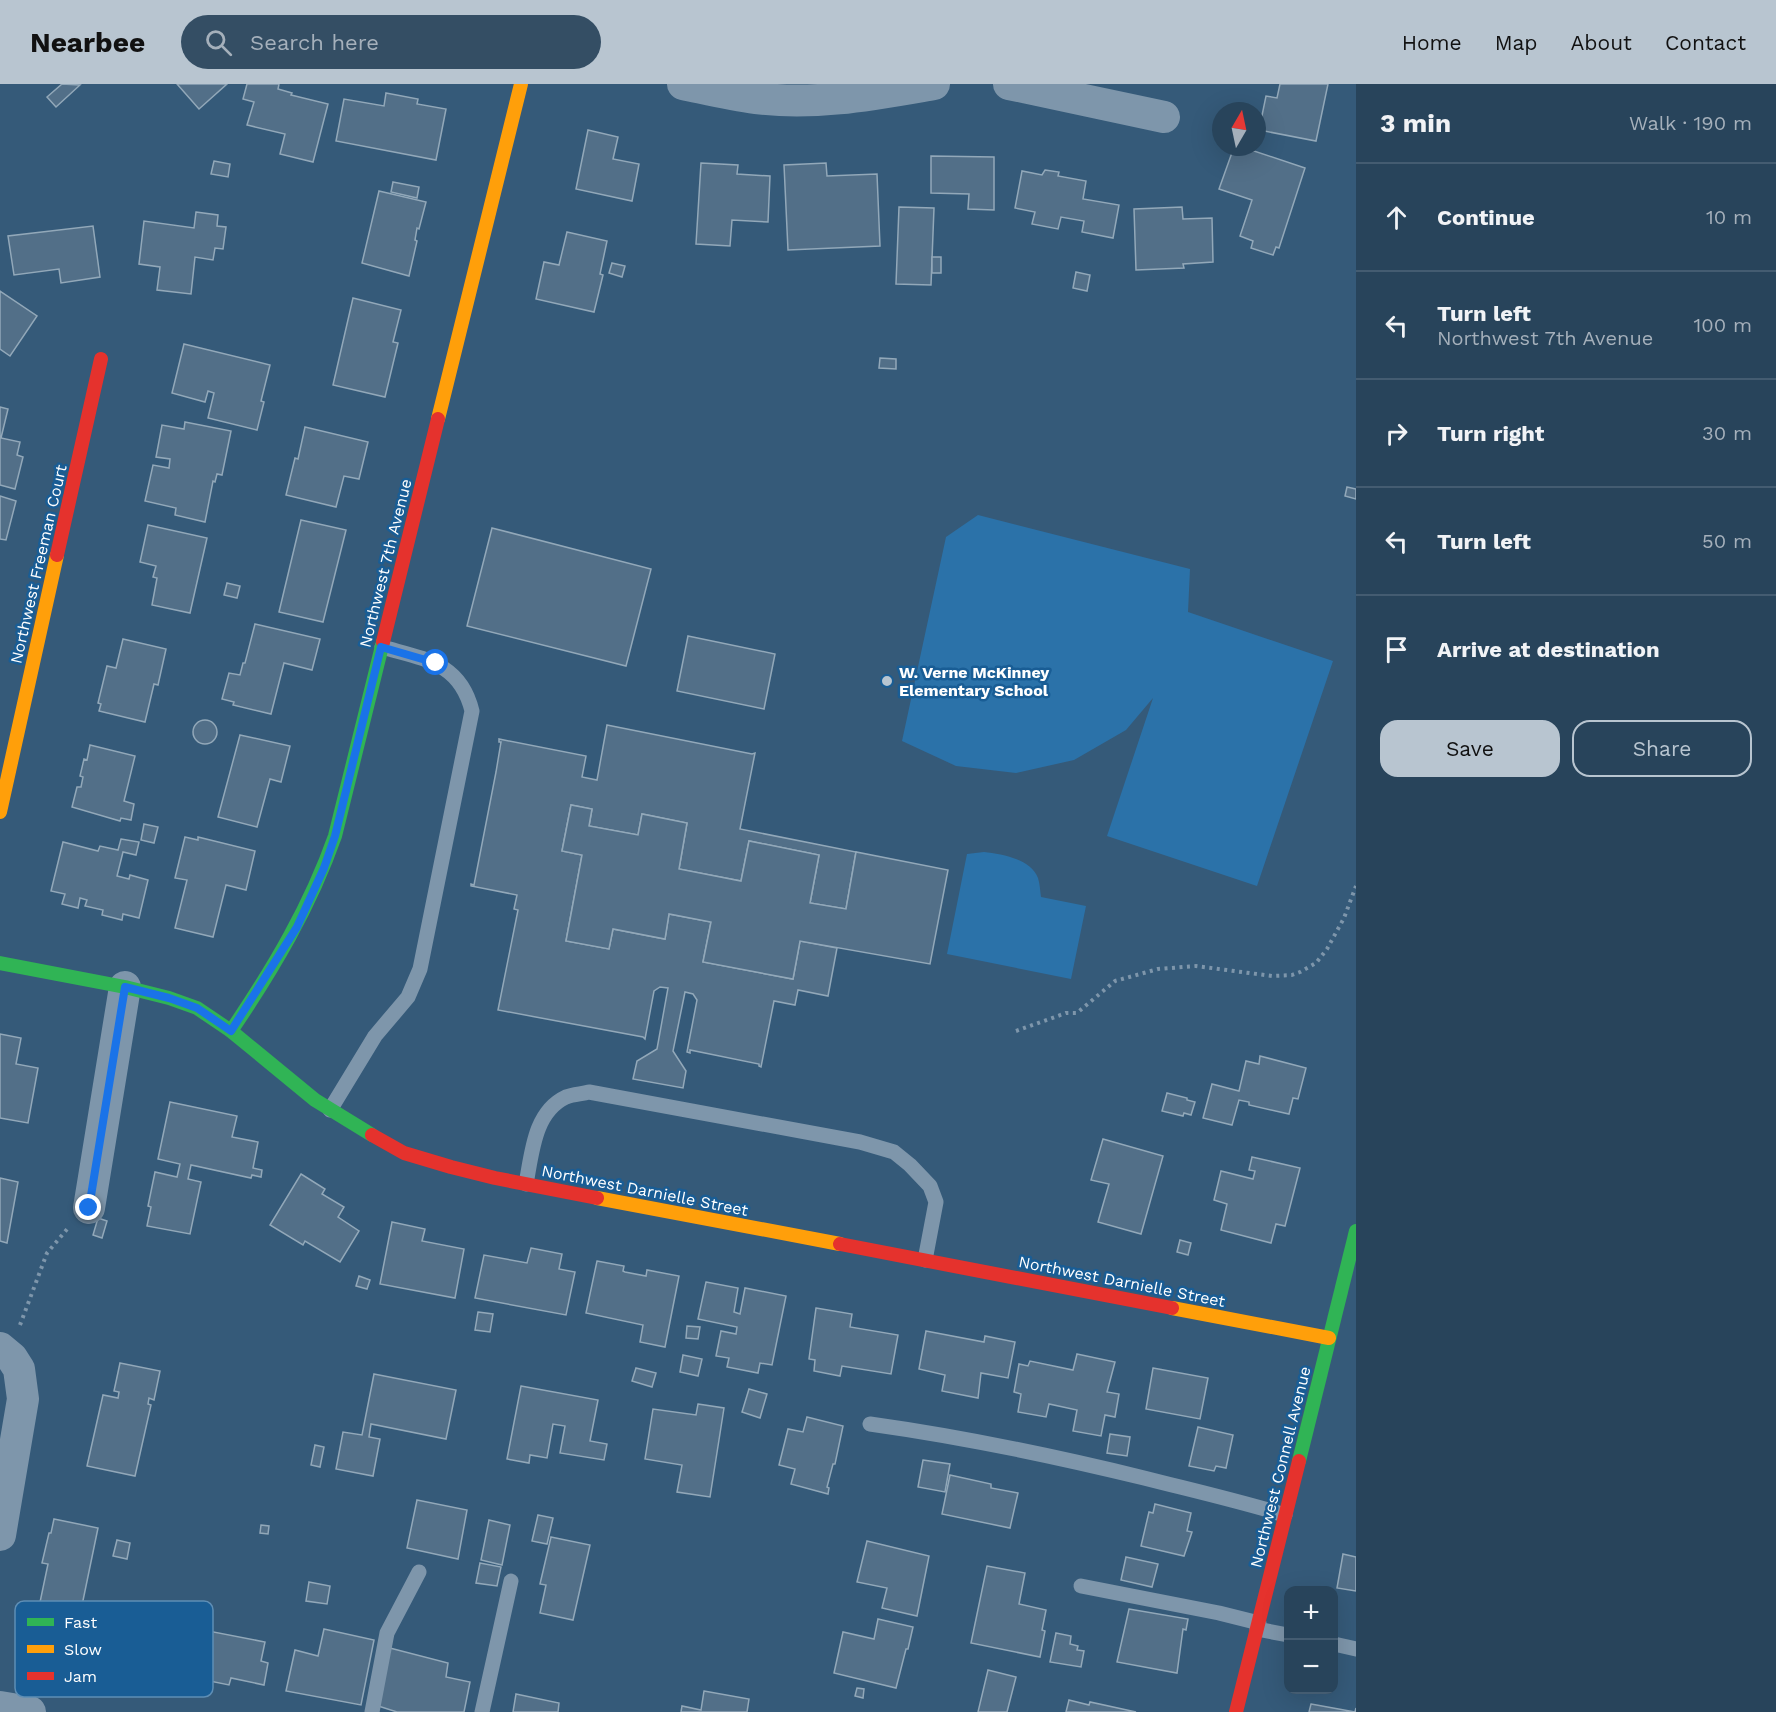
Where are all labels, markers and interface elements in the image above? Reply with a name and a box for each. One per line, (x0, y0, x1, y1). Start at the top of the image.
search box (181, 15, 601, 69)
text: Nearbee (30, 26, 145, 59)
icon: search (202, 26, 235, 59)
text: Search here (250, 30, 379, 55)
text: Home (1402, 30, 1462, 55)
text: Map (1495, 30, 1538, 55)
text: About (1571, 30, 1632, 55)
text: Contact (1665, 30, 1746, 55)
north arrow (1212, 102, 1266, 156)
text: 3 min (1380, 108, 1451, 138)
text: Walk · 190 m (1629, 111, 1752, 135)
icon: ahead (1380, 201, 1413, 234)
text: Continue (1437, 205, 1535, 230)
text: 10 m (1706, 205, 1752, 229)
text: Turn left (1437, 301, 1531, 326)
icon: left (1380, 309, 1413, 342)
text: 100 m (1693, 313, 1752, 337)
text: Northwest 7th Avenue (1437, 326, 1653, 350)
icon: right (1380, 417, 1413, 450)
text: Turn right (1437, 421, 1544, 446)
text: 30 m (1702, 421, 1752, 445)
street label: Northwest Freeman Court (6, 463, 71, 665)
street label: Northwest 7th Avenue (355, 477, 416, 649)
icon: left (1380, 525, 1413, 558)
text: Turn left (1437, 529, 1531, 554)
text: 50 m (1702, 529, 1752, 553)
icon: arrive (1380, 633, 1413, 666)
text: Arrive at destination (1437, 637, 1660, 662)
route start (422, 649, 448, 675)
place label: W. Verne McKinney Elementary School (899, 663, 1050, 700)
marker: W. Verne McKinney Elementary School (880, 674, 894, 688)
button: Save (1380, 720, 1560, 777)
button: Share (1572, 720, 1752, 777)
street label: Northwest Darnielle Street (540, 1161, 750, 1220)
route end (75, 1194, 101, 1220)
street label: Northwest Darnielle Street (1017, 1252, 1227, 1311)
street label: Northwest Connell Avenue (1246, 1364, 1315, 1570)
map controls (1284, 1586, 1338, 1694)
button: + (1284, 1586, 1338, 1640)
legend (15, 1601, 213, 1697)
text: Fast (64, 1613, 97, 1632)
text: Slow (64, 1640, 102, 1659)
button: − (1284, 1640, 1338, 1694)
text: Jam (64, 1667, 97, 1686)

